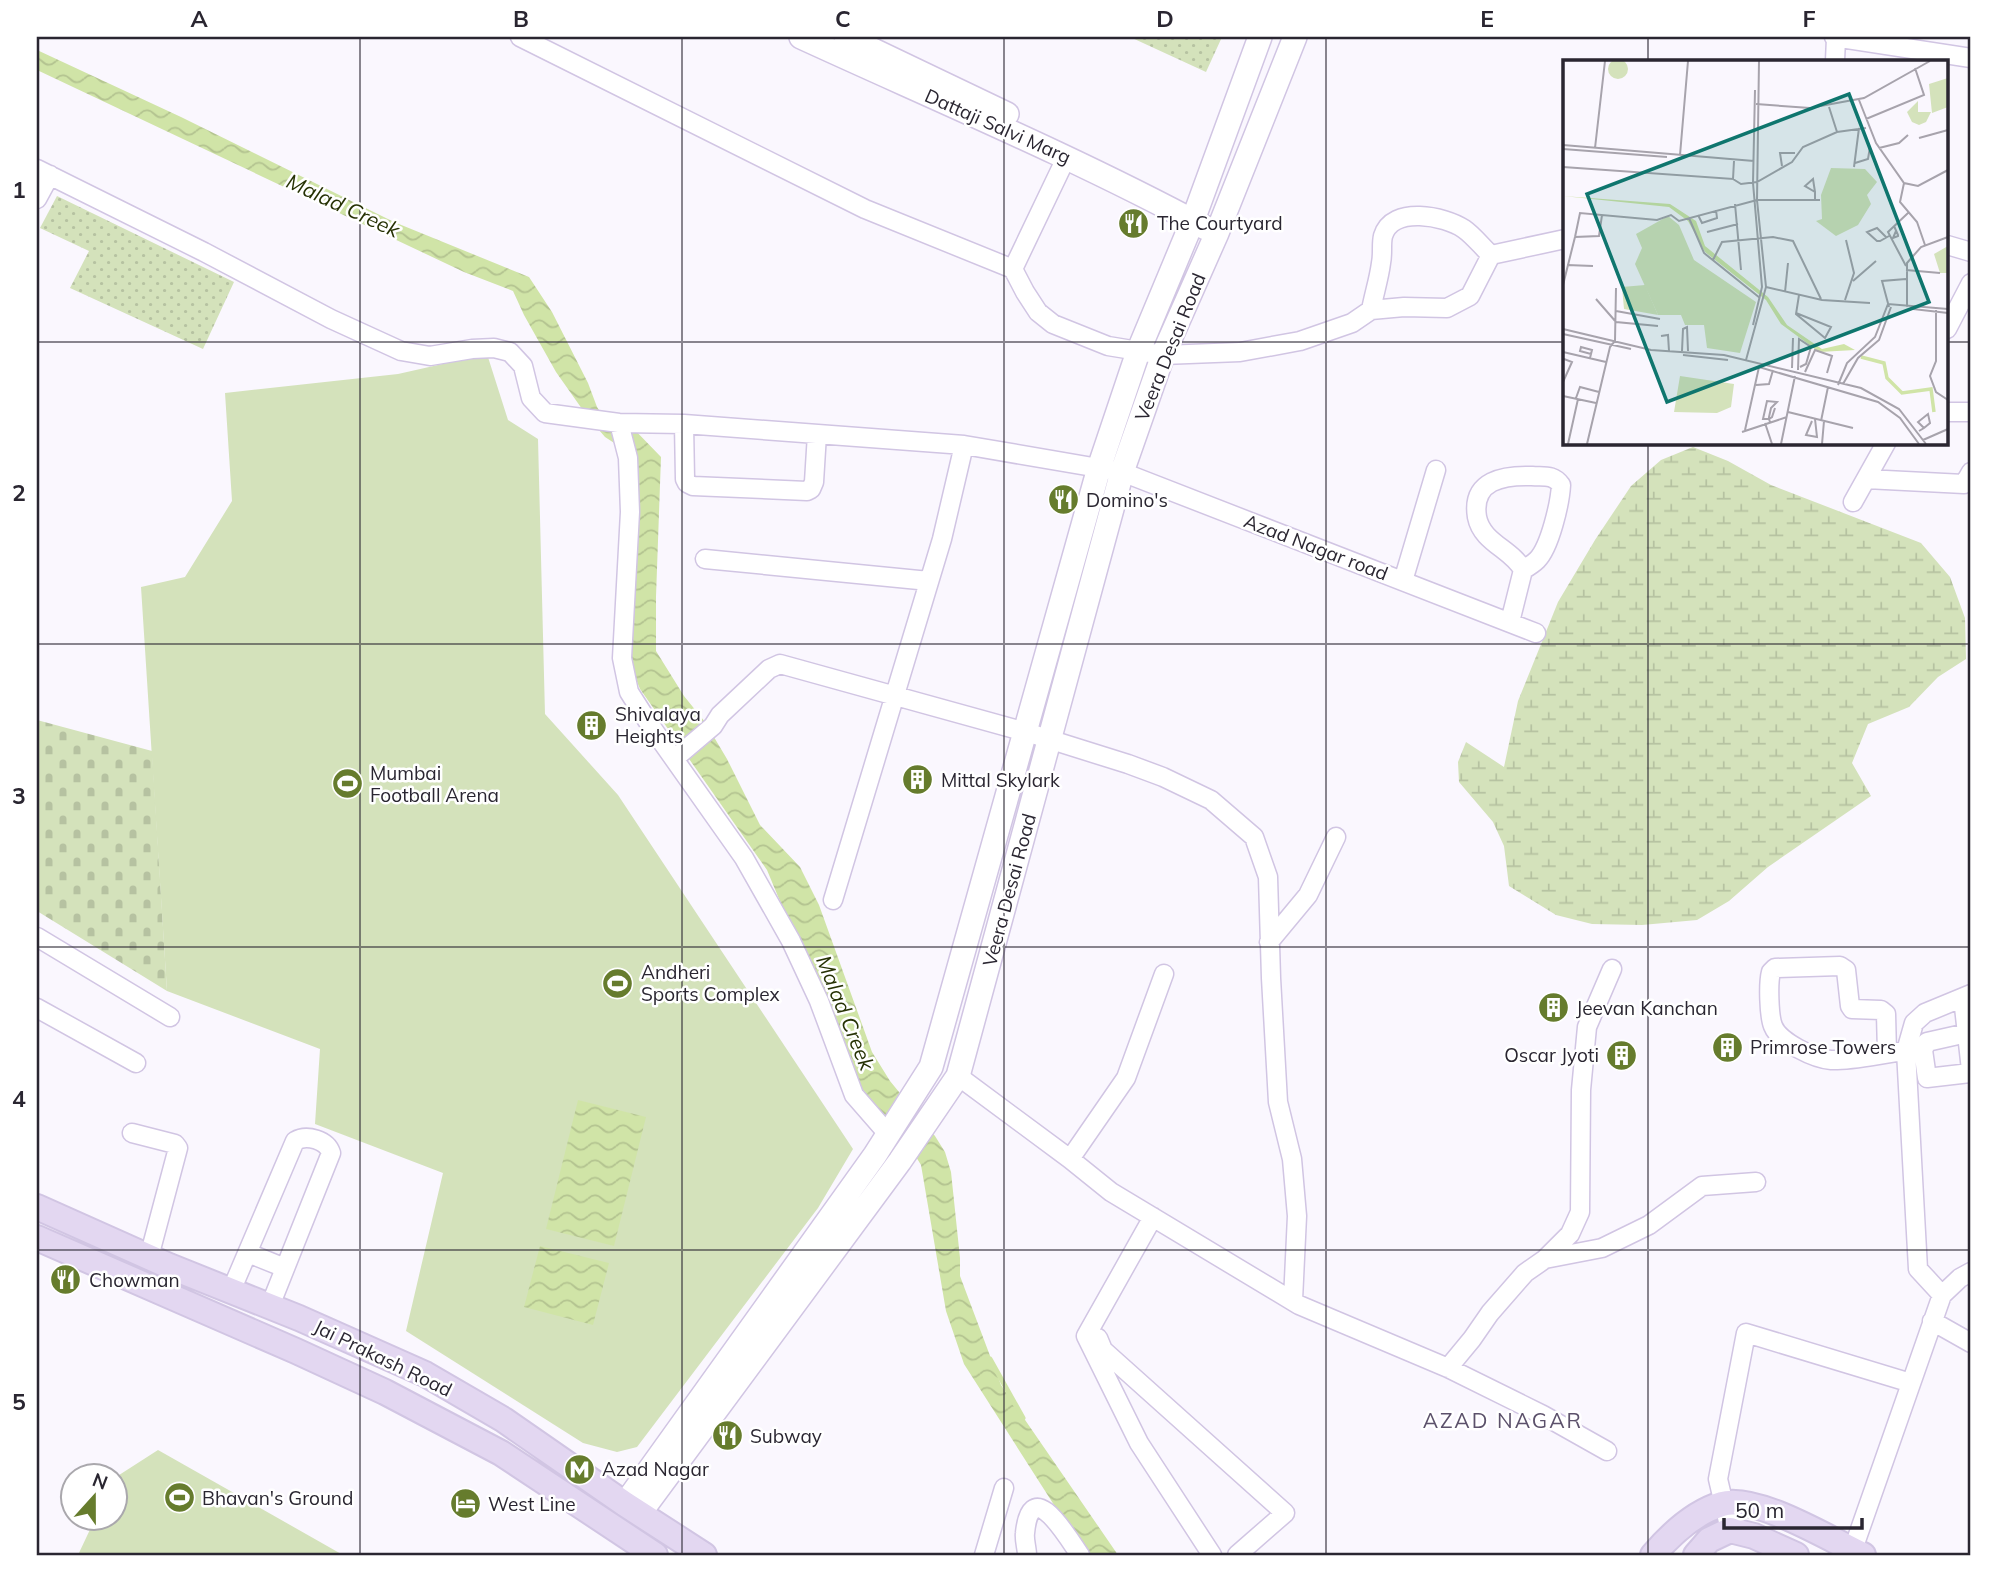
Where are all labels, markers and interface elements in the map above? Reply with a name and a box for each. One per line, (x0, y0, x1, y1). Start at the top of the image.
text: A (190, 4, 208, 33)
text: B (513, 4, 529, 33)
text: C (835, 4, 851, 33)
text: D (1156, 4, 1174, 33)
text: E (1480, 4, 1494, 33)
text: F (1802, 4, 1816, 33)
inset map (1563, 60, 1948, 444)
street label: Dattaji Salvi Marg (921, 83, 1075, 169)
water label: Malad Creek (283, 168, 405, 243)
text: 1 (12, 175, 26, 204)
restaurant icon: The Courtyard (1117, 206, 1151, 240)
place label: The Courtyard (1157, 211, 1283, 235)
street label: Veera Desai Road (1129, 270, 1211, 424)
text: 2 (12, 478, 26, 507)
restaurant icon: Domino's (1046, 483, 1080, 517)
place label: Domino's (1086, 488, 1168, 512)
street label: Azad Nagar road (1241, 509, 1391, 585)
place label: Shivalaya Heights (615, 702, 701, 748)
building icon: Shivalaya Heights (575, 708, 609, 742)
place label: Mumbai Football Arena (370, 761, 499, 807)
building icon: Mittal Skylark (901, 763, 935, 797)
sports icon: Mumbai Football Arena (330, 767, 364, 801)
place label: Mittal Skylark (941, 768, 1060, 792)
text: 3 (12, 781, 26, 810)
street label: Veera Desai Road (977, 811, 1041, 969)
water label: Malad Creek (811, 951, 881, 1075)
place label: Andheri Sports Complex (641, 960, 780, 1006)
sports icon: Andheri Sports Complex (601, 966, 635, 1000)
building icon: Jeevan Kanchan (1536, 991, 1570, 1025)
place label: Jeevan Kanchan (1576, 996, 1718, 1020)
building icon: Primrose Towers (1710, 1030, 1744, 1064)
place label: Primrose Towers (1750, 1035, 1896, 1059)
building icon: Oscar Jyoti (1605, 1038, 1639, 1072)
place label: Oscar Jyoti (1504, 1043, 1599, 1067)
text: 4 (12, 1084, 26, 1113)
restaurant icon: Chowman (49, 1263, 83, 1297)
place label: Chowman (89, 1268, 180, 1292)
street label: Jai Prakash Road (310, 1314, 456, 1402)
text: 5 (12, 1387, 26, 1416)
district label: AZAD NAGAR (1423, 1407, 1583, 1433)
restaurant icon: Subway (710, 1419, 744, 1453)
place label: Subway (750, 1424, 822, 1448)
metro station icon: Azad Nagar (562, 1452, 596, 1486)
place label: Azad Nagar (602, 1457, 709, 1481)
north arrow (60, 1462, 130, 1532)
text: N (89, 1467, 111, 1495)
sports icon: Bhavan's Ground (162, 1481, 196, 1515)
place label: Bhavan's Ground (202, 1486, 353, 1510)
hotel icon: West Line (448, 1487, 482, 1521)
scale bar (1724, 1487, 1863, 1531)
place label: West Line (488, 1492, 576, 1516)
text: 50 m (1735, 1497, 1784, 1523)

